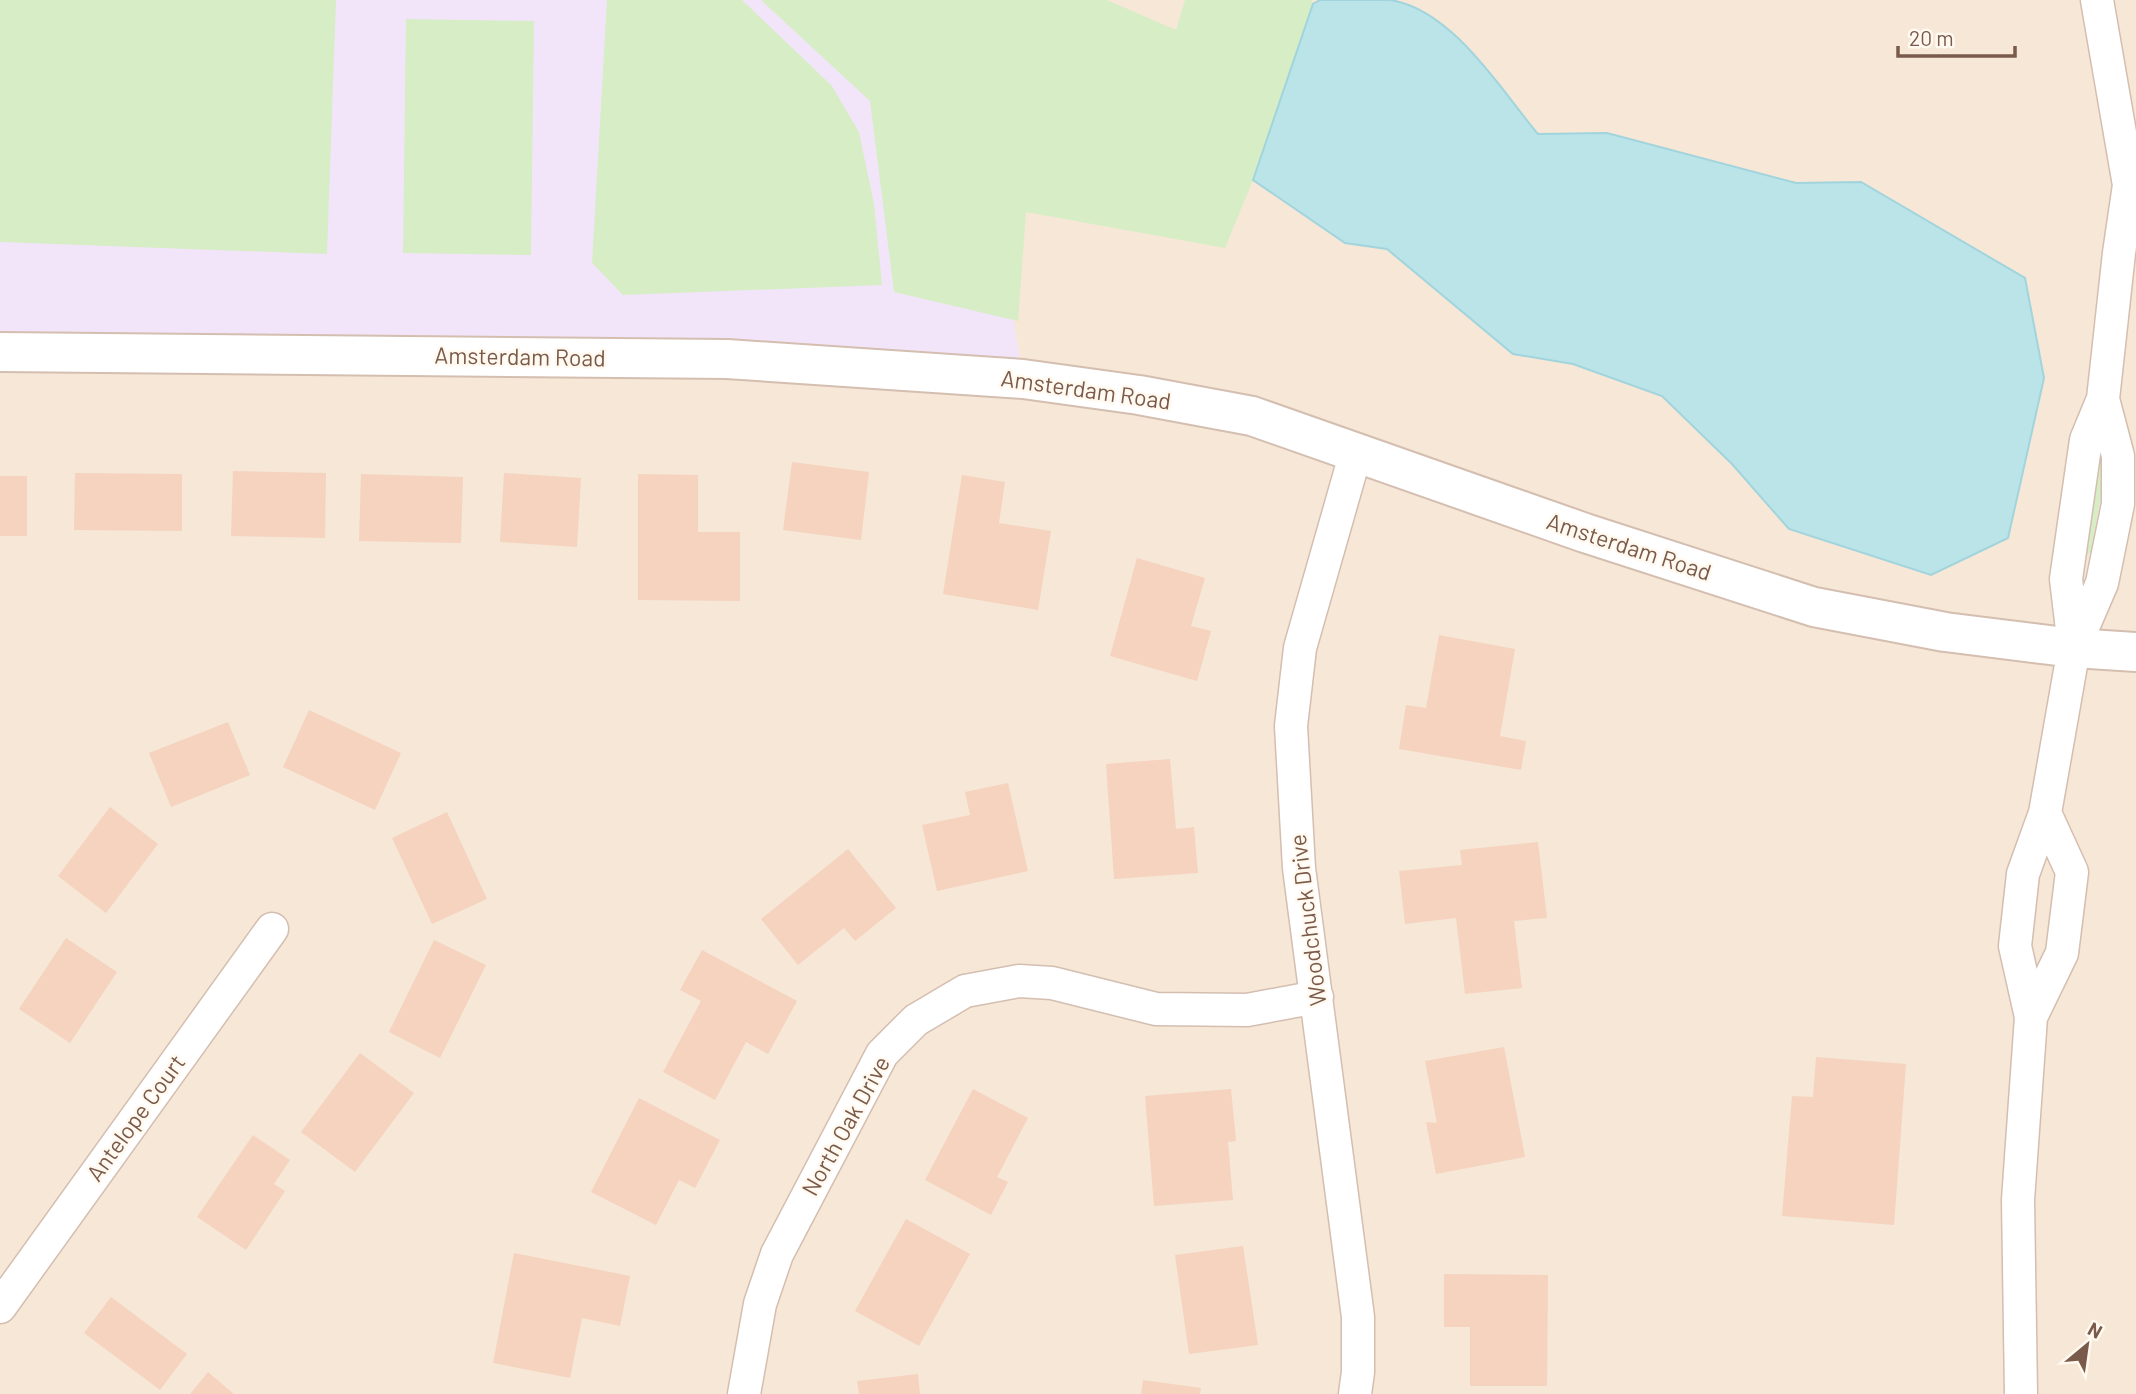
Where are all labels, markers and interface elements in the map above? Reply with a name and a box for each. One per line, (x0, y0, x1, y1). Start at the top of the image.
scale bar (1898, 14, 2015, 58)
text: 20 m (1909, 25, 1954, 50)
street label: Amsterdam Road (434, 341, 606, 371)
street label: Amsterdam Road (999, 363, 1173, 415)
street label: Amsterdam Road (1543, 506, 1715, 586)
street label: Woodchuck Drive (1283, 833, 1331, 1008)
street label: Antelope Court (80, 1049, 191, 1186)
street label: North Oak Drive (795, 1051, 895, 1200)
north arrow (2052, 1310, 2122, 1380)
text: N (2084, 1317, 2107, 1343)

